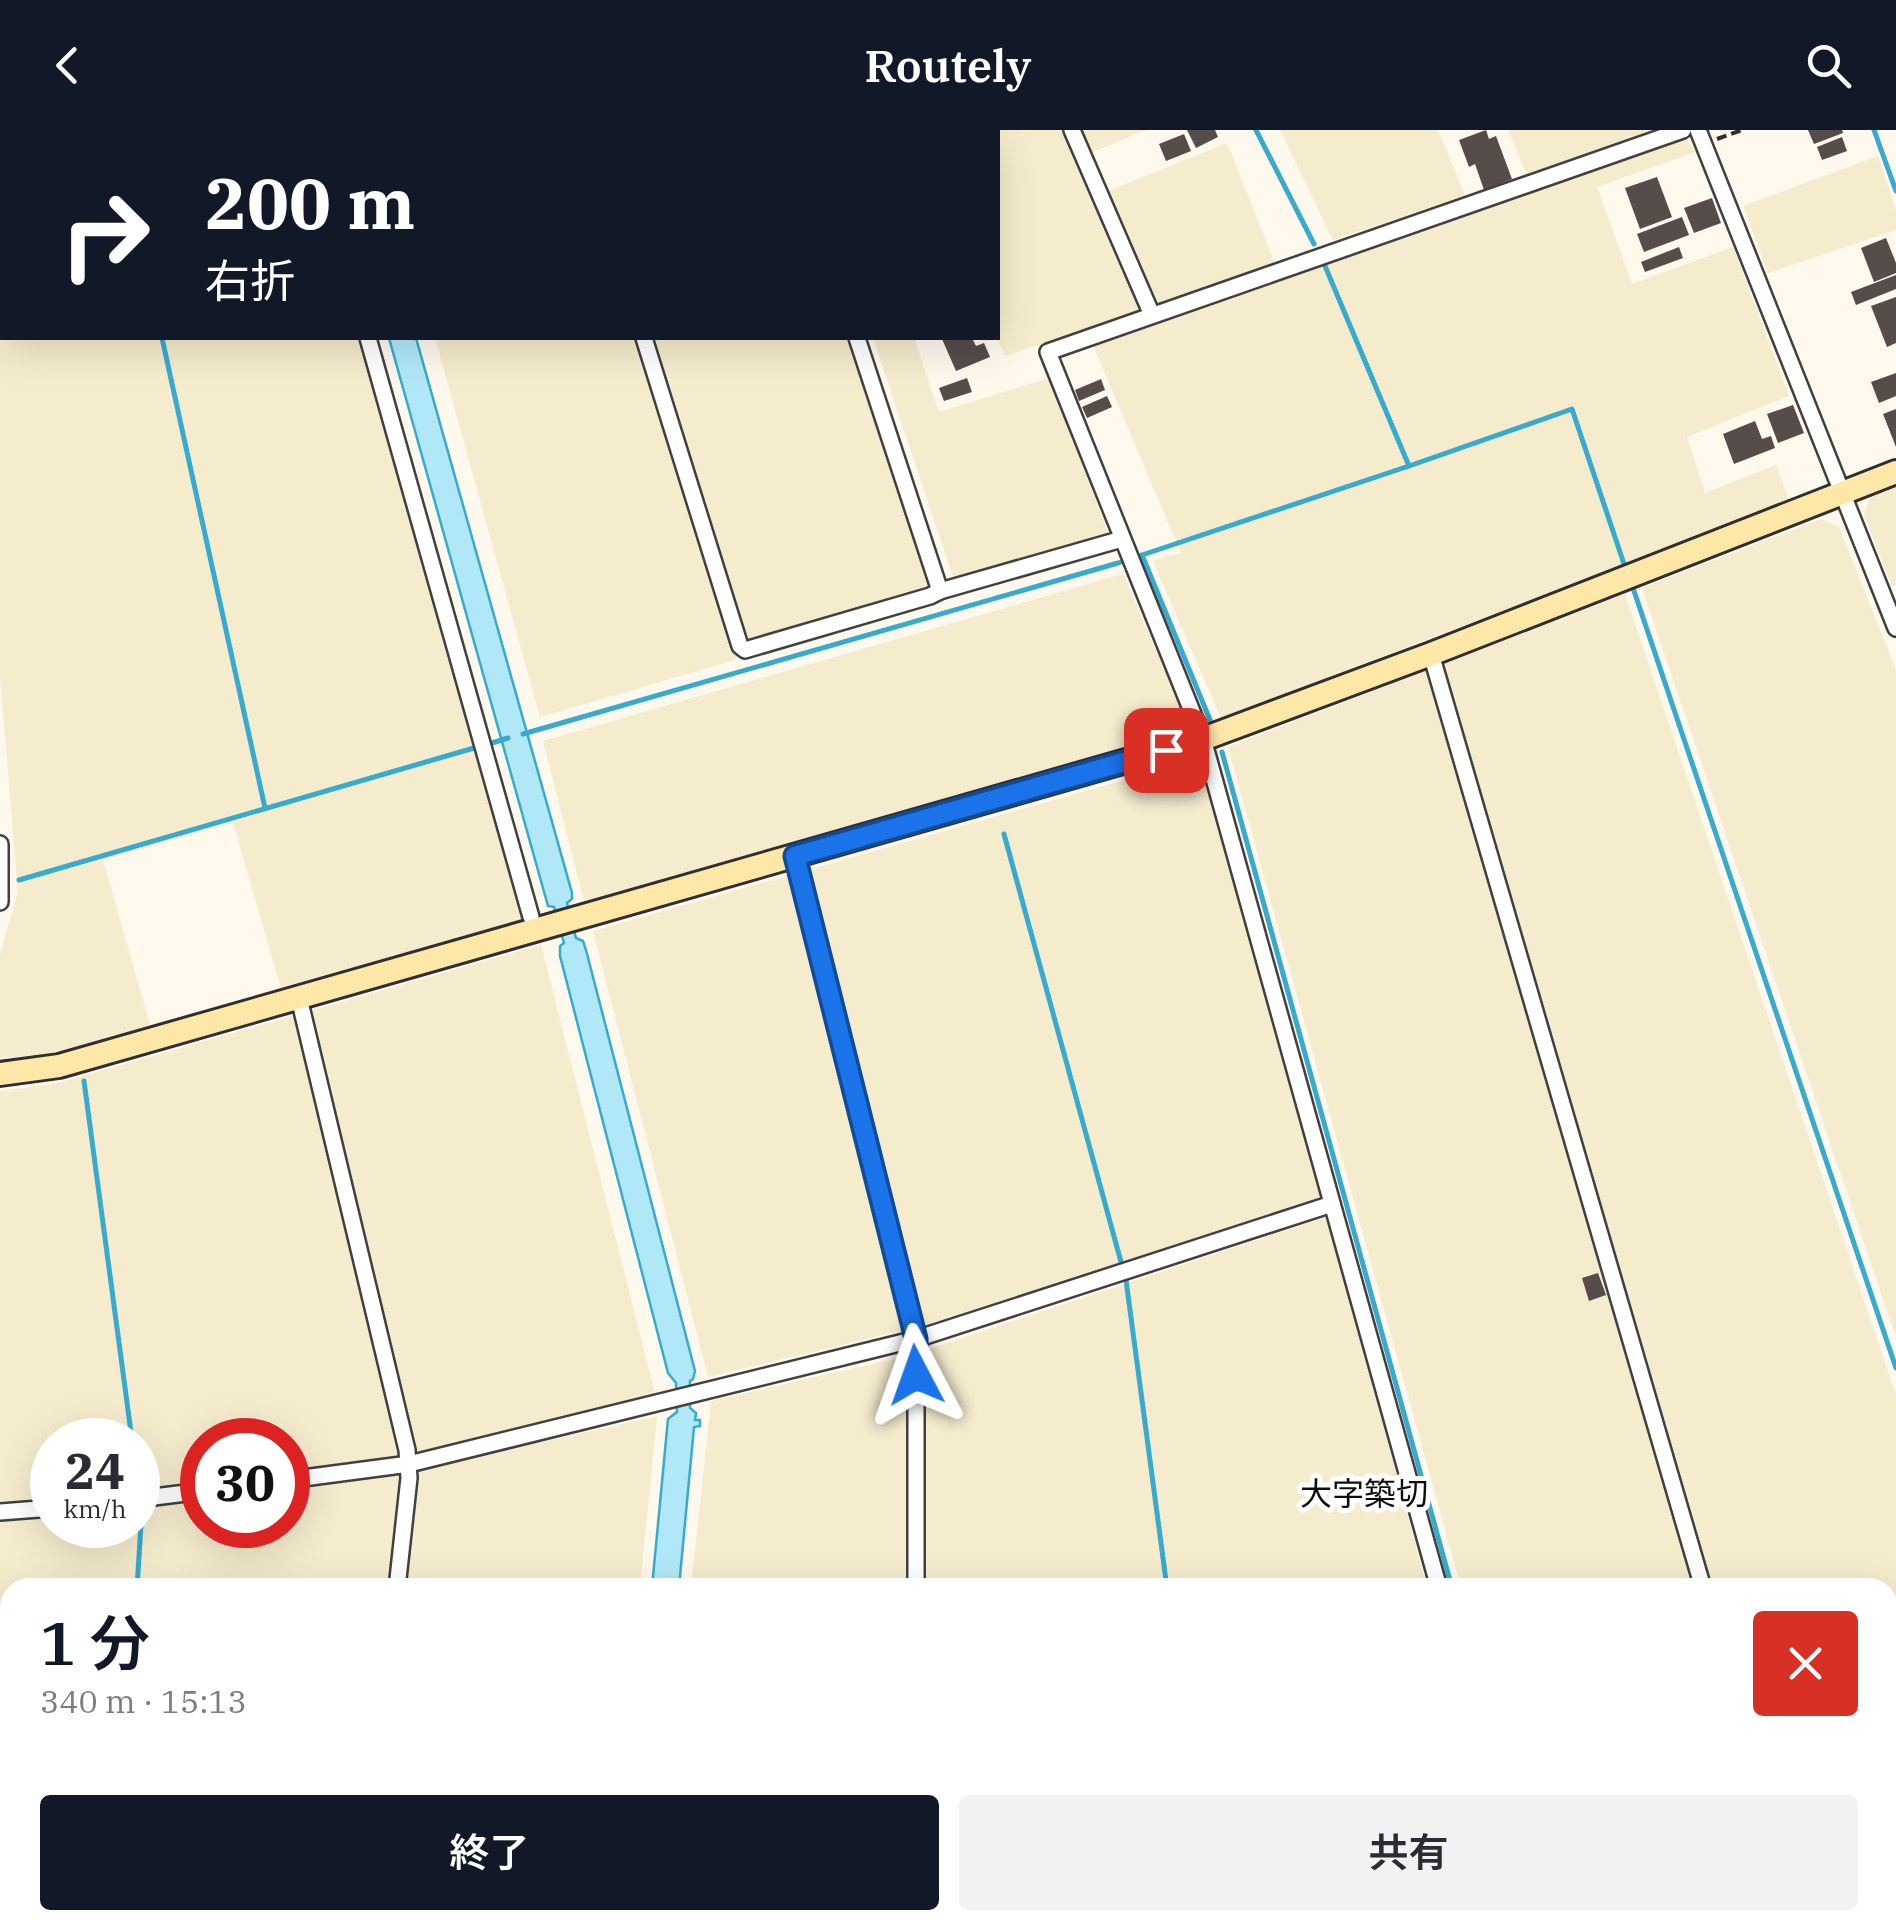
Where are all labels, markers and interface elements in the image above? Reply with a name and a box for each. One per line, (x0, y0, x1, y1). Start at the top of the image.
text: Routely (865, 36, 1031, 94)
icon: back (40, 38, 95, 93)
icon: search (1801, 38, 1856, 93)
text: 200 m (205, 157, 415, 248)
icon: right (40, 170, 170, 300)
text: 右折 (205, 251, 295, 309)
pin (1124, 708, 1209, 793)
icon: arrive (1139, 723, 1194, 778)
position arrow (864, 1323, 968, 1427)
speed limit sign: 30 (180, 1418, 310, 1548)
text: 24 (65, 1438, 125, 1503)
district label: 大字築切 (1300, 1472, 1428, 1514)
text: km/h (63, 1492, 127, 1525)
text: 1 分 (40, 1603, 150, 1682)
button: close (1753, 1611, 1858, 1716)
text: 340 m · 15:13 (40, 1680, 247, 1722)
button: 終了 (40, 1795, 939, 1910)
button: 共有 (959, 1795, 1858, 1910)

